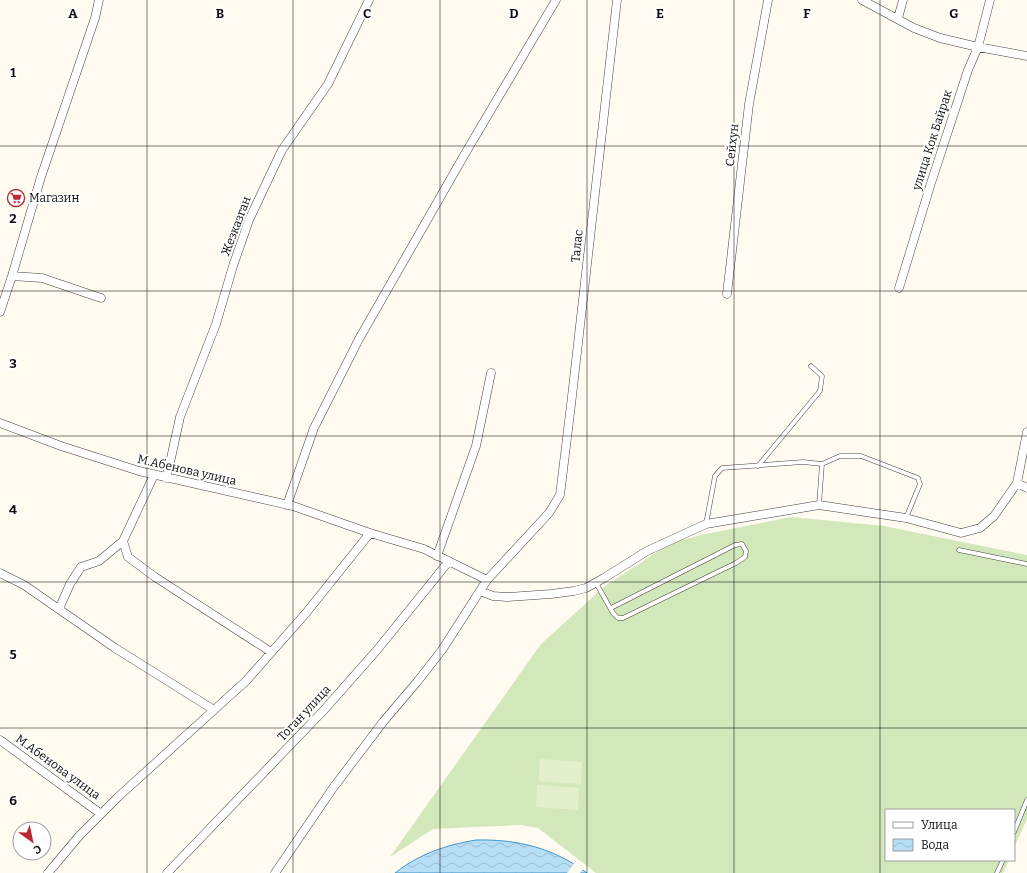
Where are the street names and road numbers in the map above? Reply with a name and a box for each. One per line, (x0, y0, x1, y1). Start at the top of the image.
street label: улица Кок Байрак (909, 88, 955, 193)
street label: Сейхун (723, 123, 741, 167)
street label: Жезказган (218, 194, 254, 258)
street label: Талас (568, 229, 586, 263)
street label: М.Абенова улица (136, 452, 238, 488)
street label: Тоган улица (275, 682, 334, 744)
street label: М.Абенова улица (13, 732, 103, 803)

